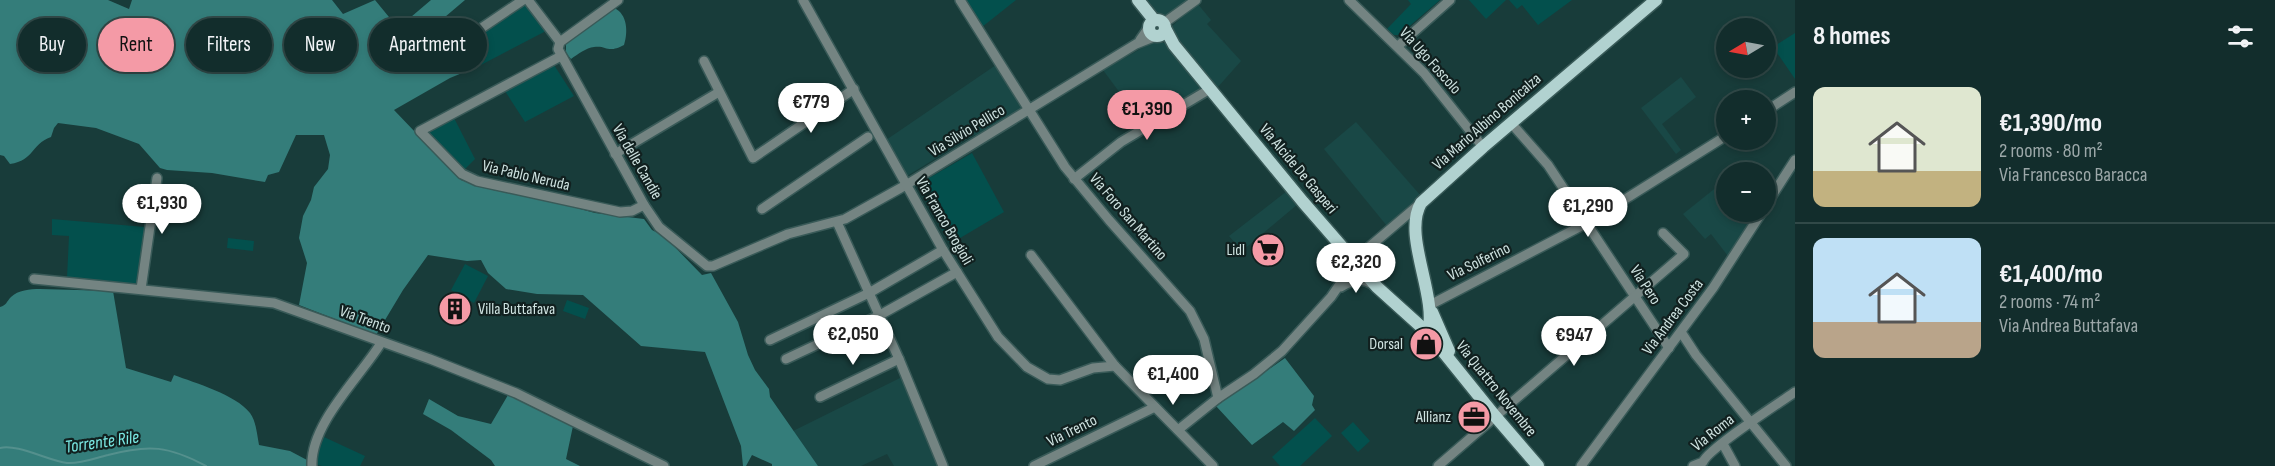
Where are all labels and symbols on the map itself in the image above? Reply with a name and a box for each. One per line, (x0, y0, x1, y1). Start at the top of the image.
north arrow (1716, 18, 1776, 78)
street label: Via Ugo Foscolo (1395, 24, 1465, 98)
street label: Via Mario Albino Bonicalza (1429, 70, 1545, 174)
pin: €779 (775, 83, 847, 134)
pin: €1,390 (1098, 90, 1196, 141)
street label: Via Silvio Pellico (925, 101, 1009, 161)
street label: Via Alcide De Gasperi (1255, 120, 1341, 218)
street label: Via delle Candie (608, 121, 666, 203)
street label: Via Pablo Neruda (480, 157, 572, 195)
street label: Via Foro San Martino (1085, 170, 1171, 264)
street label: Via Franco Brogioli (911, 174, 977, 268)
pin: €1,930 (113, 184, 211, 235)
pin: €1,290 (1539, 187, 1637, 238)
supermarket icon: Lidl (1250, 232, 1286, 268)
street label: Via Solferino (1445, 239, 1513, 285)
place label: Lidl (1226, 241, 1245, 260)
pin: €2,320 (1307, 243, 1405, 294)
street label: Via Pero (1625, 262, 1665, 308)
street label: Via Andrea Costa (1638, 275, 1708, 359)
building icon: Villa Buttafava (437, 291, 473, 327)
place label: Villa Buttafava (478, 300, 555, 319)
street label: Via Trento (337, 302, 393, 338)
pin: €2,050 (804, 315, 902, 366)
pin: €947 (1538, 316, 1610, 367)
shop icon: Dorsal (1408, 326, 1444, 362)
place label: Dorsal (1369, 335, 1403, 354)
street label: Via Quattro Novembre (1452, 337, 1540, 441)
pin: €1,400 (1124, 355, 1222, 406)
office icon: Allianz (1456, 399, 1492, 435)
place label: Allianz (1415, 408, 1451, 427)
street label: Via Roma (1688, 410, 1738, 456)
street label: Via Trento (1044, 411, 1100, 451)
water label: Torrente Rile (64, 426, 140, 458)

